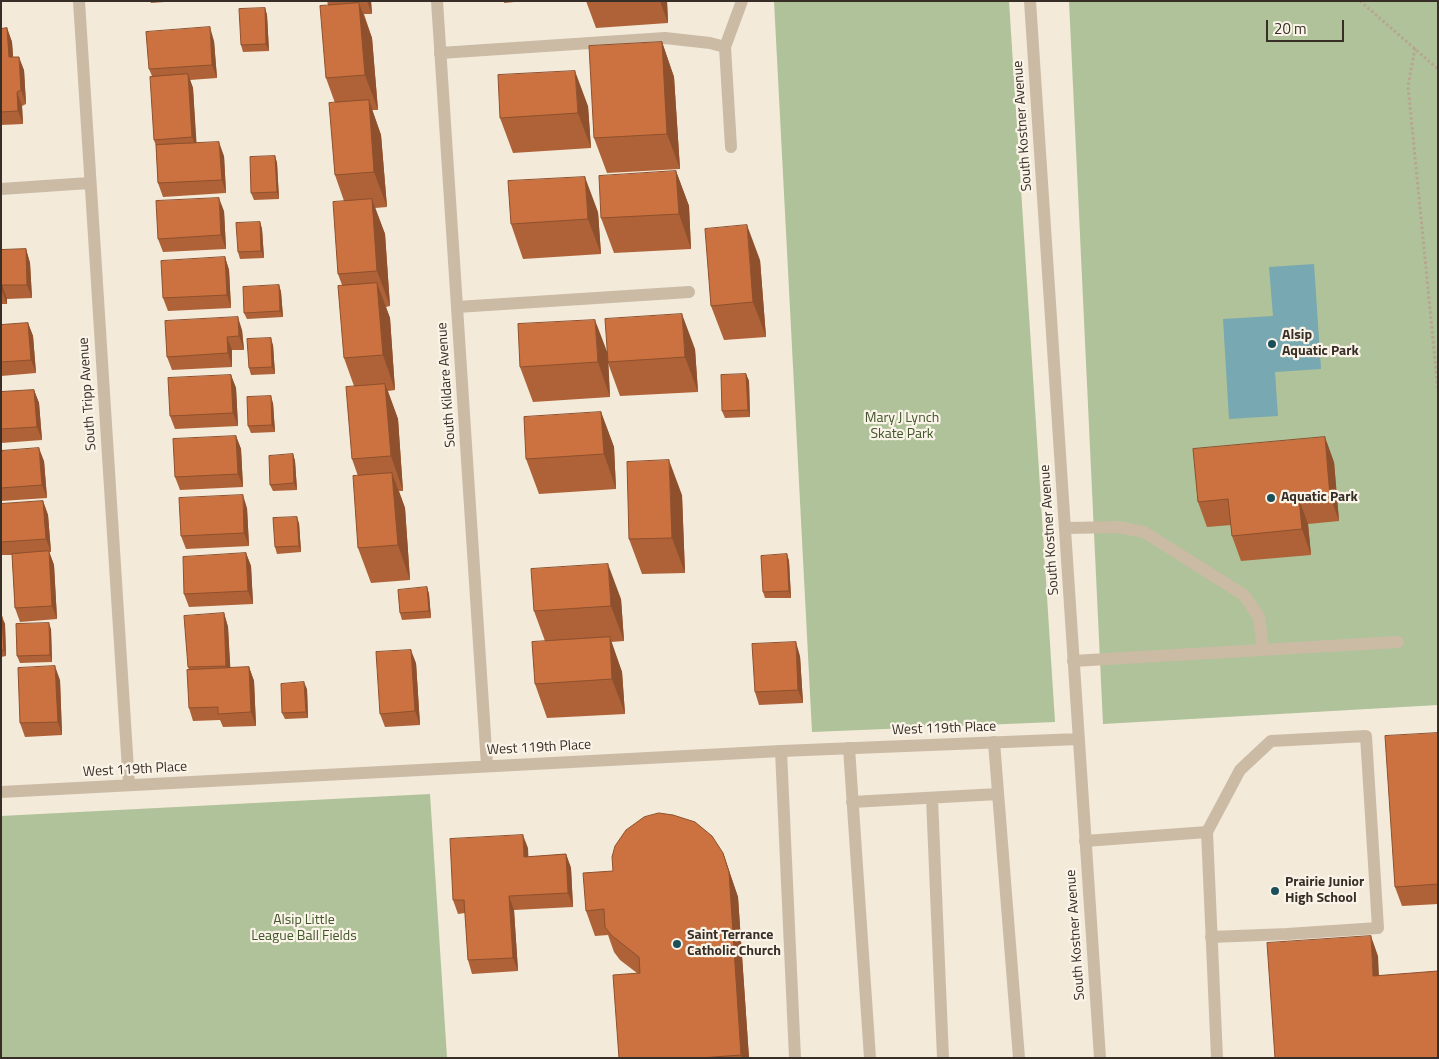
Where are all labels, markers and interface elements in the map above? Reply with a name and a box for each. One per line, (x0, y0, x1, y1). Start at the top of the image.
scale bar (1269, 10, 1346, 42)
text: 20 m (1274, 17, 1307, 40)
street label: South Kostner Avenue (1010, 60, 1036, 192)
street label: South Kildare Avenue (434, 322, 460, 448)
place label: Alsip Aquatic Park (1282, 328, 1359, 361)
street label: South Tripp Avenue (76, 337, 100, 451)
marker: Alsip Aquatic Park (1266, 338, 1278, 350)
park label: Mary J Lynch Skate Park (865, 411, 939, 444)
street label: South Kostner Avenue (1037, 464, 1063, 596)
place label: Aquatic Park (1281, 490, 1358, 506)
marker: Aquatic Park (1265, 492, 1277, 504)
street label: West 119th Place (892, 719, 996, 739)
street label: West 119th Place (486, 737, 592, 759)
street label: West 119th Place (82, 759, 188, 781)
street label: South Kostner Avenue (1063, 869, 1089, 1001)
place label: Prairie Junior High School (1285, 875, 1364, 908)
marker: Prairie Junior High School (1269, 885, 1281, 897)
park label: Alsip Little League Ball Fields (251, 913, 357, 946)
place label: Saint Terrance Catholic Church (687, 928, 781, 960)
marker: Saint Terrance Catholic Church (671, 938, 683, 950)

